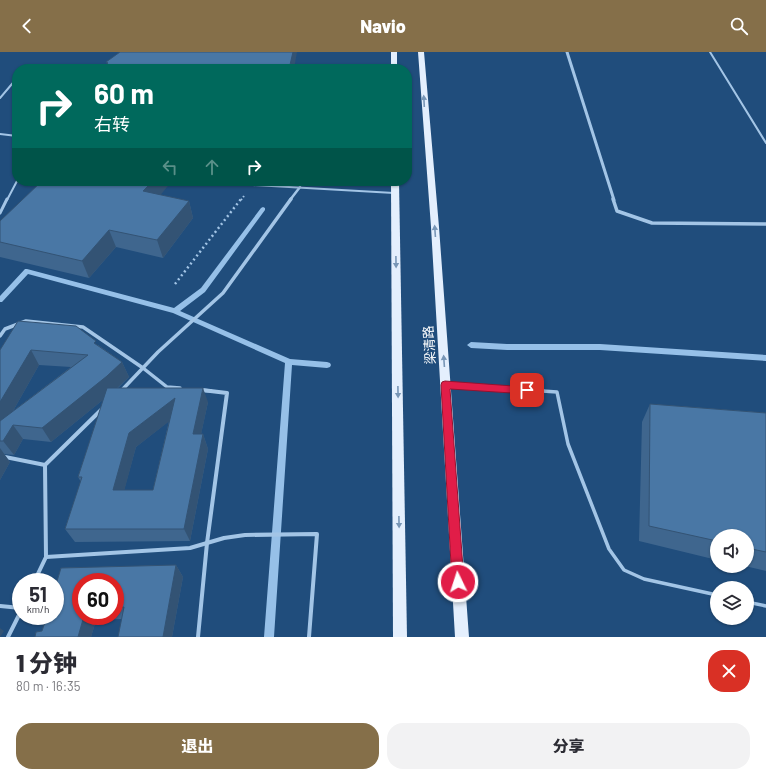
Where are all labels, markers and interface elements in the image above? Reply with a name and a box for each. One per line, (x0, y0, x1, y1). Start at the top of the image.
icon: back (16, 15, 38, 37)
text: Navio (360, 15, 406, 37)
icon: search (728, 15, 750, 37)
text: 60 m (94, 76, 154, 110)
icon: right (28, 80, 80, 132)
one-way arrow (421, 94, 427, 107)
text: 右转 (94, 113, 130, 135)
icon: left (159, 156, 181, 178)
icon: ahead (201, 156, 223, 178)
icon: right (243, 156, 265, 178)
one-way arrow (432, 225, 439, 237)
one-way arrow (393, 256, 399, 269)
street label: 梁清路 (420, 325, 438, 365)
one-way arrow (440, 355, 447, 367)
pin (510, 373, 544, 407)
icon: arrive (516, 379, 538, 401)
one-way arrow (395, 386, 401, 399)
one-way arrow (396, 516, 402, 529)
map controls (710, 529, 754, 625)
button: sound (710, 529, 754, 573)
position arrow (437, 561, 479, 603)
speed limit sign: 60 (72, 573, 124, 625)
button: layers (710, 581, 754, 625)
text: 51 (29, 582, 47, 606)
text: km/h (27, 603, 49, 615)
text: 1 分钟 (16, 648, 77, 677)
button: close (708, 650, 750, 692)
text: 80 m · 16:35 (16, 678, 80, 694)
button: 退出 (16, 723, 379, 769)
button: 分享 (387, 723, 750, 769)

